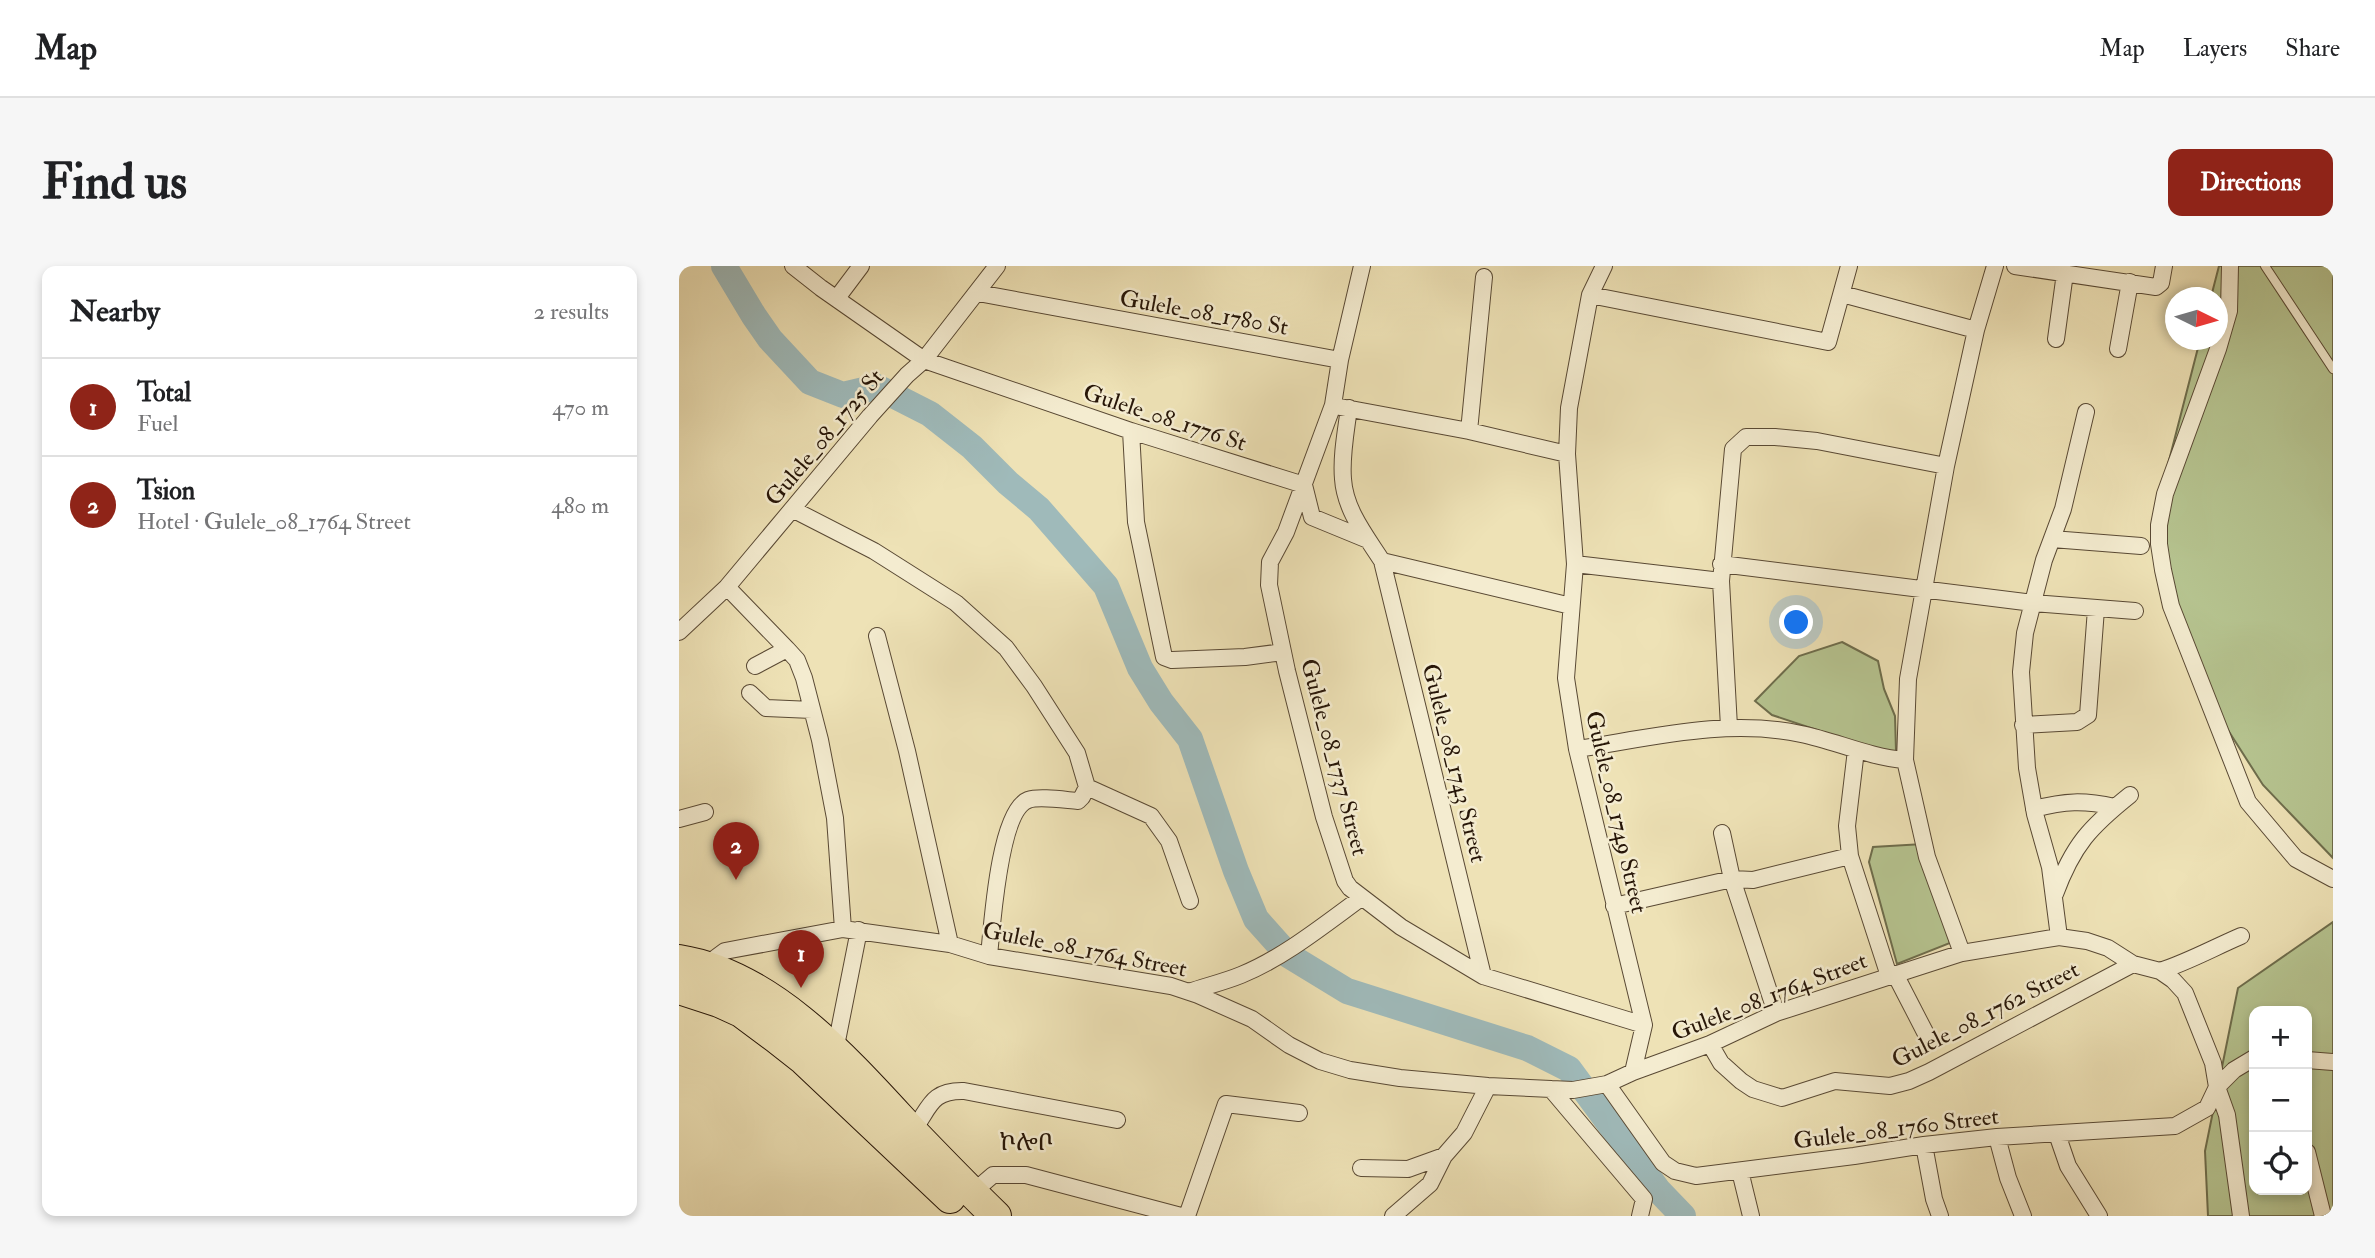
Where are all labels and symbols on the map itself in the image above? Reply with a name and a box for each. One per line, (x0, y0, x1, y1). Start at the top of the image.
street label: Gulele_08_1780 St (1117, 283, 1290, 342)
north arrow (2165, 287, 2228, 350)
street label: Gulele_08_1725 St (759, 363, 890, 512)
street label: Gulele_08_1776 St (1079, 377, 1250, 458)
your location (1779, 605, 1813, 639)
street label: Gulele_08_1737 Street (1294, 656, 1375, 859)
street label: Gulele_08_1743 Street (1416, 661, 1493, 865)
street label: Gulele_08_1749 Street (1579, 708, 1654, 916)
pin: 2 (713, 822, 759, 880)
street label: Gulele_08_1764 Street (980, 915, 1189, 983)
pin: 1 (778, 930, 824, 988)
street label: Gulele_08_1764 Street (1667, 946, 1871, 1047)
street label: Gulele_08_1762 Street (1887, 955, 2084, 1074)
street label: Gulele_08_1760 Street (1792, 1102, 2000, 1155)
district label: ኮሎቦ (999, 1127, 1053, 1158)

